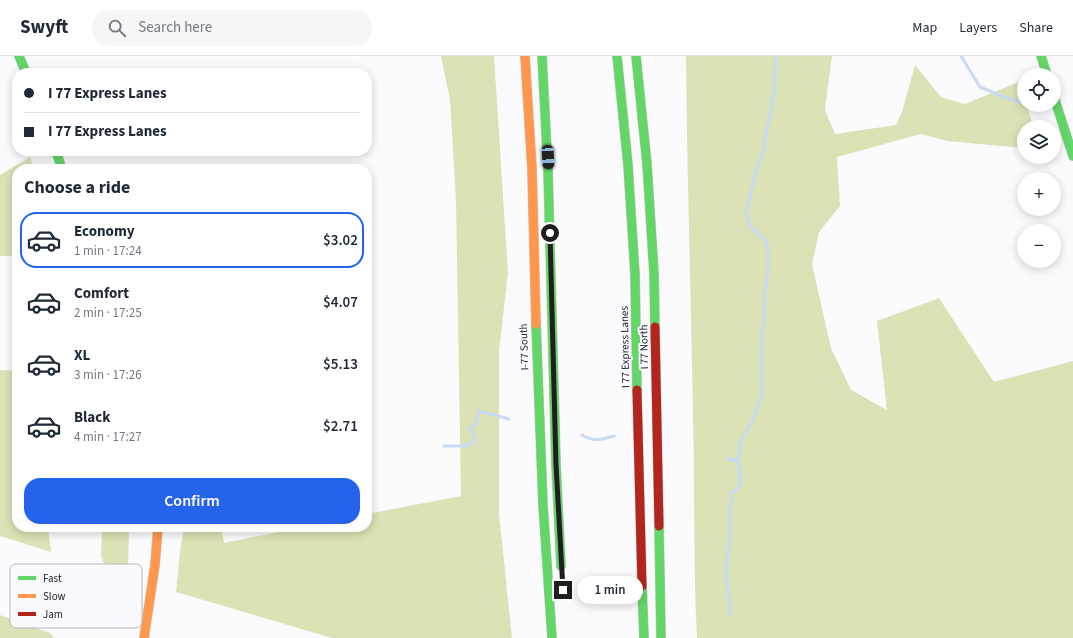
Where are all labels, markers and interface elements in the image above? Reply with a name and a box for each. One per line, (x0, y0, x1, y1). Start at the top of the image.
search box (92, 10, 372, 46)
text: Swyft (20, 14, 68, 41)
icon: search (106, 17, 128, 39)
text: Search here (138, 17, 212, 38)
text: Map (912, 18, 937, 38)
text: Layers (959, 18, 997, 38)
text: Share (1019, 18, 1053, 38)
map controls (1017, 68, 1061, 268)
button: locate (1017, 68, 1061, 112)
text: I 77 Express Lanes (48, 83, 167, 104)
button: layers (1017, 120, 1061, 164)
text: I 77 Express Lanes (48, 121, 167, 142)
car (541, 145, 555, 169)
button: + (1017, 172, 1061, 216)
text: Choose a ride (24, 175, 130, 200)
text: Economy (74, 221, 135, 242)
icon: car (26, 222, 62, 258)
route start (541, 224, 559, 242)
button: − (1017, 224, 1061, 268)
text: $3.02 (323, 230, 358, 251)
text: 1 min · 17:24 (74, 242, 142, 260)
text: Comfort (74, 283, 129, 304)
icon: car (26, 284, 62, 320)
text: $4.07 (323, 292, 358, 313)
text: 2 min · 17:25 (74, 304, 142, 322)
street label: I 77 Express Lanes (617, 305, 633, 388)
street label: I-77 South (516, 323, 532, 371)
street label: I 77 North (636, 324, 652, 370)
text: XL (74, 345, 90, 366)
icon: car (26, 346, 62, 382)
text: $5.13 (323, 354, 358, 375)
text: 3 min · 17:26 (74, 366, 142, 384)
text: Black (74, 407, 111, 428)
icon: car (26, 408, 62, 444)
text: $2.71 (323, 416, 358, 437)
text: 4 min · 17:27 (74, 428, 142, 446)
button: Confirm (24, 478, 360, 524)
legend (10, 564, 142, 628)
text: Fast (43, 571, 62, 586)
callout: 1 min (577, 576, 643, 604)
route end (554, 581, 572, 599)
text: 1 min (595, 581, 625, 599)
text: Slow (43, 589, 66, 604)
text: Jam (43, 607, 63, 622)

